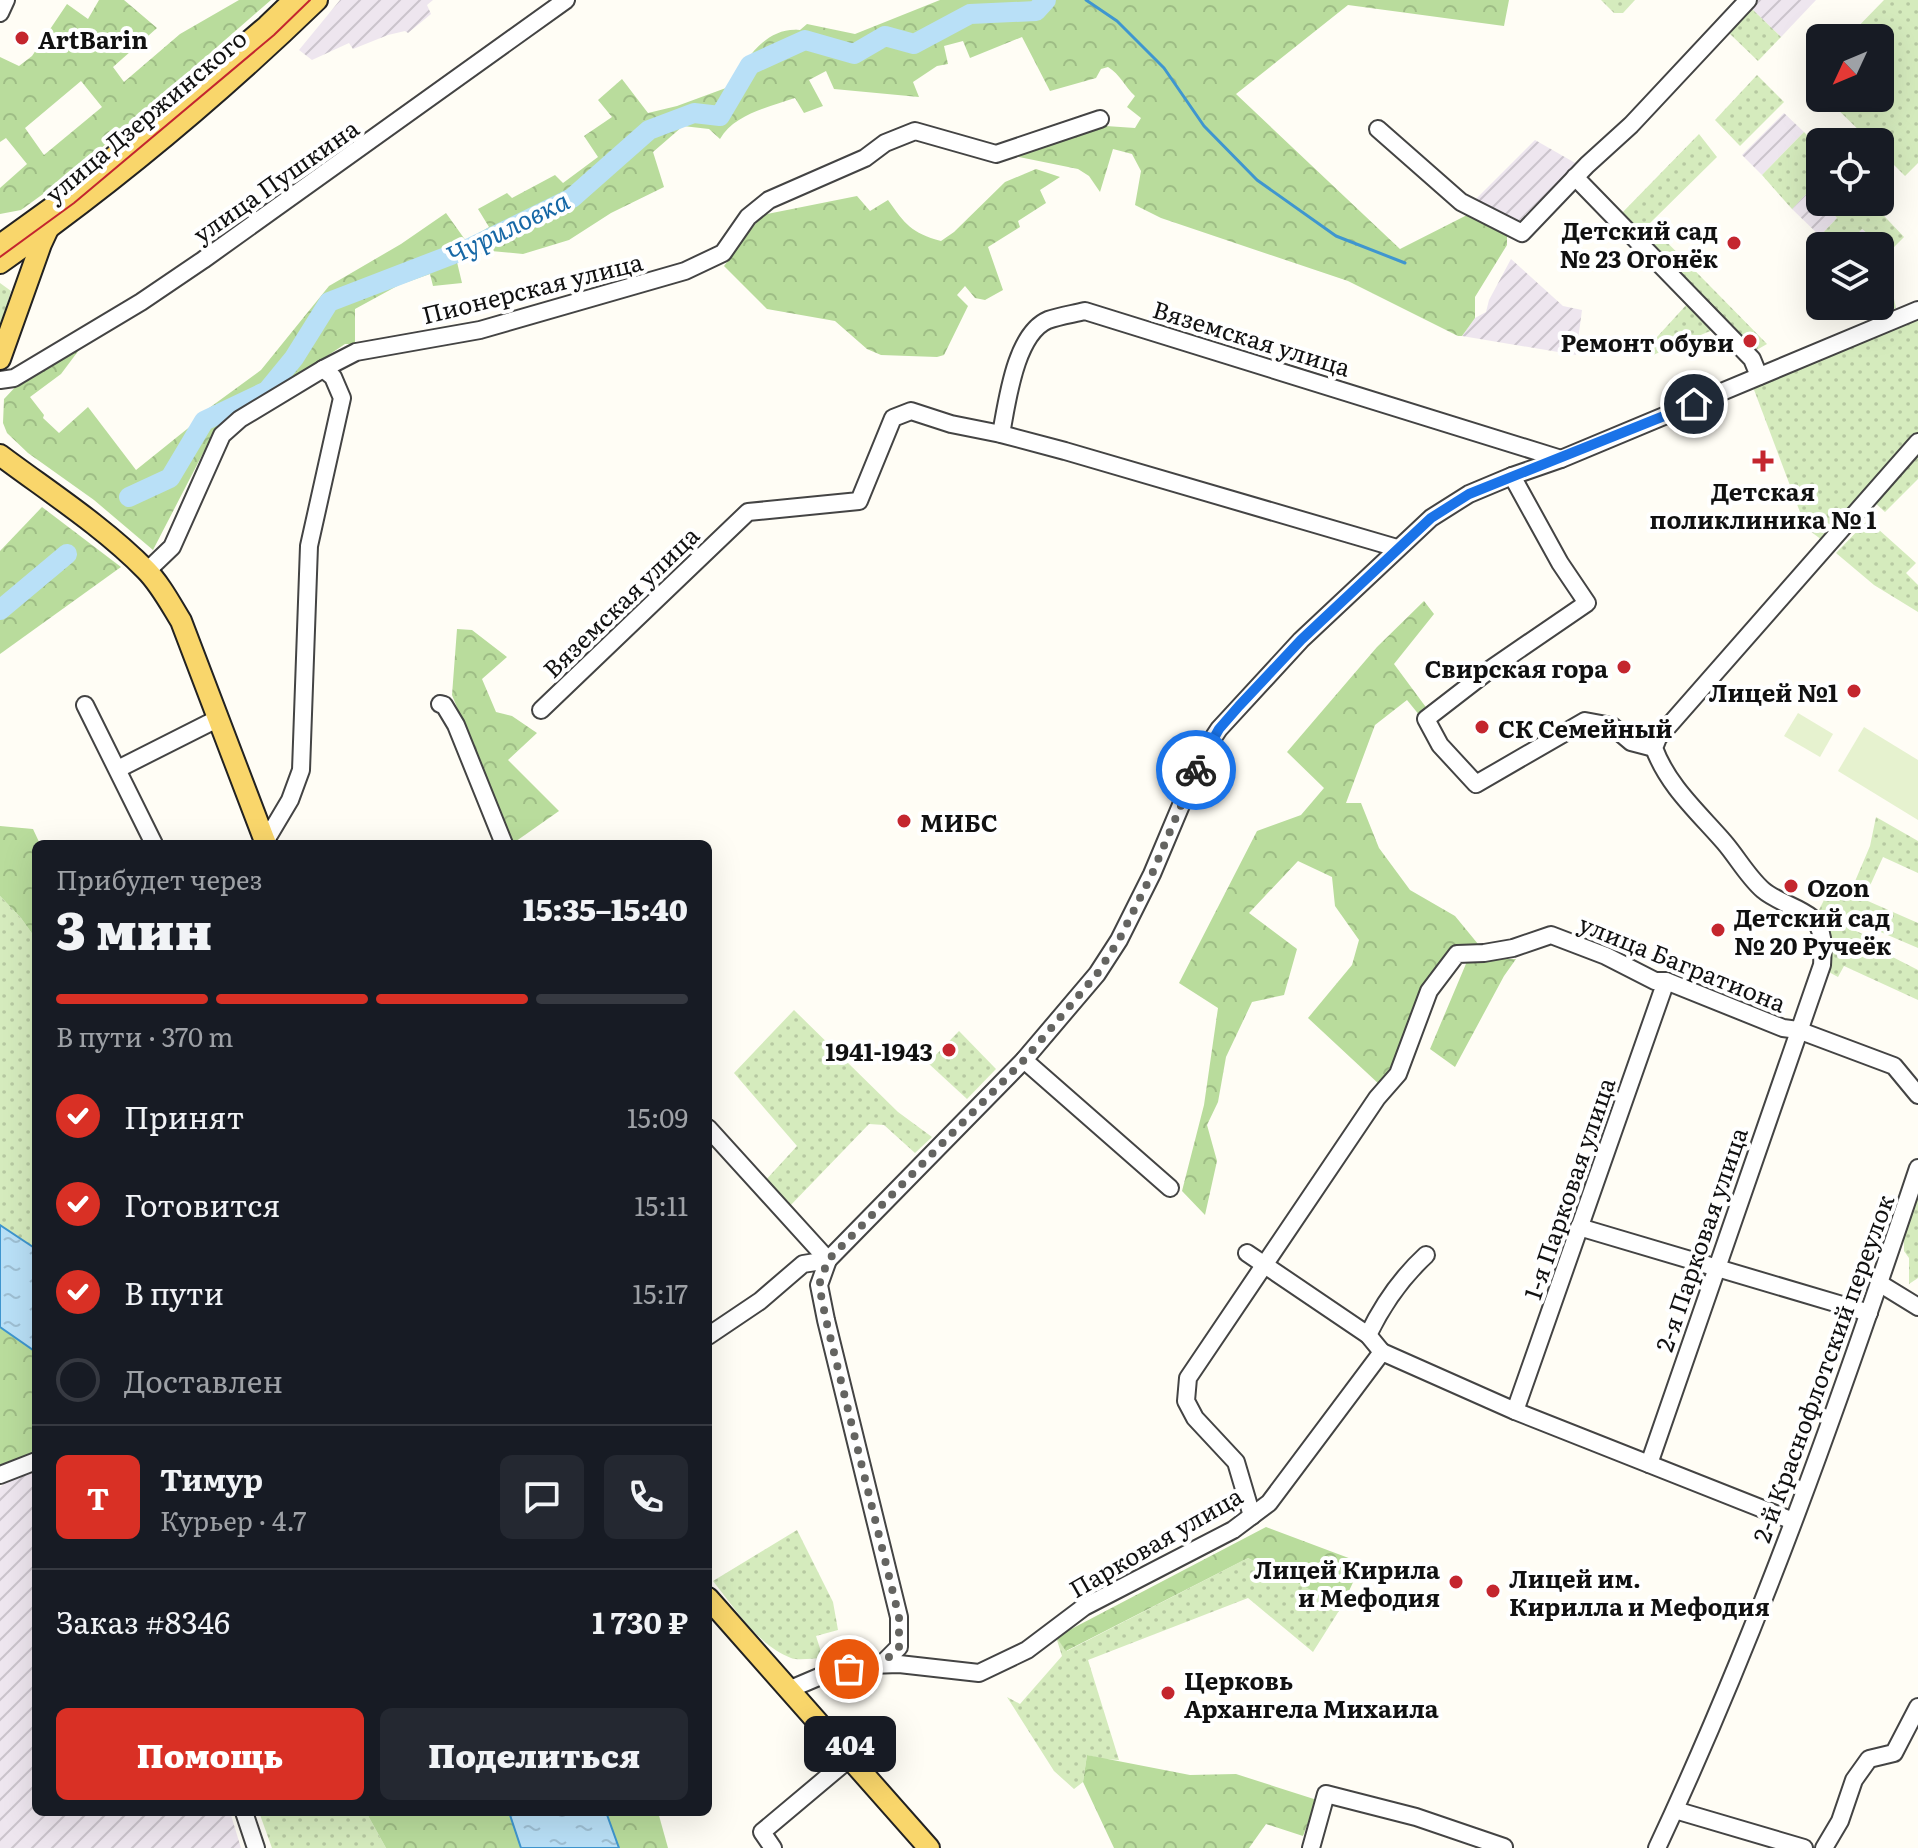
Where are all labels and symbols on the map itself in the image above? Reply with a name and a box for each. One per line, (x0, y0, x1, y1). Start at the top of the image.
street label: улица Дзержинского (37, 20, 253, 210)
place label: ArtBarin (38, 21, 148, 56)
north arrow (1806, 24, 1894, 112)
marker: ArtBarin (13, 29, 31, 47)
street label: улица Пушкина (185, 110, 365, 250)
water label: Чуриловка (439, 179, 575, 273)
place label: Детский сад № 23 Огонёк (1559, 212, 1718, 275)
marker: Детский сад № 23 Огонёк (1725, 234, 1743, 252)
street label: Пионерская улица (418, 243, 646, 331)
street label: Вяземская улица (1149, 290, 1355, 384)
place label: Ремонт обуви (1560, 324, 1734, 359)
marker: Ремонт обуви (1741, 332, 1759, 350)
pin (1660, 370, 1728, 438)
marker: Детская поликлиника № 1 (1752, 450, 1774, 472)
place label: Детская поликлиника № 1 (1650, 473, 1876, 536)
street label: Вяземская улица (534, 517, 706, 685)
place label: Свирская гора (1424, 650, 1608, 685)
marker: Свирская гора (1615, 658, 1633, 676)
place label: Лицей №1 (1709, 674, 1838, 709)
marker: Лицей №1 (1845, 682, 1863, 700)
place label: СК Семейный (1498, 710, 1673, 745)
marker: СК Семейный (1473, 718, 1491, 736)
courier (1156, 730, 1236, 810)
place label: МИБС (920, 804, 998, 839)
marker: МИБС (895, 812, 913, 830)
place label: Ozon (1807, 869, 1870, 904)
marker: Ozon (1782, 877, 1800, 895)
place label: Детский сад № 20 Ручеёк (1734, 899, 1892, 962)
street label: улица Багратиона (1574, 904, 1792, 1020)
marker: Детский сад № 20 Ручеёк (1709, 921, 1727, 939)
place label: 1941-1943 (825, 1033, 933, 1068)
marker: 1941-1943 (940, 1041, 958, 1059)
street label: 1-я Парковая улица (1514, 1072, 1622, 1304)
street label: 2-я Парковая улица (1645, 1122, 1755, 1356)
street label: 2-й Краснофлотский переулок (1743, 1189, 1901, 1547)
street label: Парковая улица (1062, 1477, 1248, 1605)
place label: Лицей Кирила и Мефодия (1253, 1551, 1440, 1614)
place label: Лицей им. Кирилла и Мефодия (1509, 1560, 1770, 1623)
marker: Лицей Кирила и Мефодия (1447, 1573, 1465, 1591)
marker: Лицей им. Кирилла и Мефодия (1484, 1582, 1502, 1600)
pin (815, 1635, 883, 1703)
place label: Церковь Архангела Михаила (1184, 1662, 1439, 1725)
marker: Церковь Архангела Михаила (1159, 1684, 1177, 1702)
callout: 404 (803, 1717, 895, 1773)

